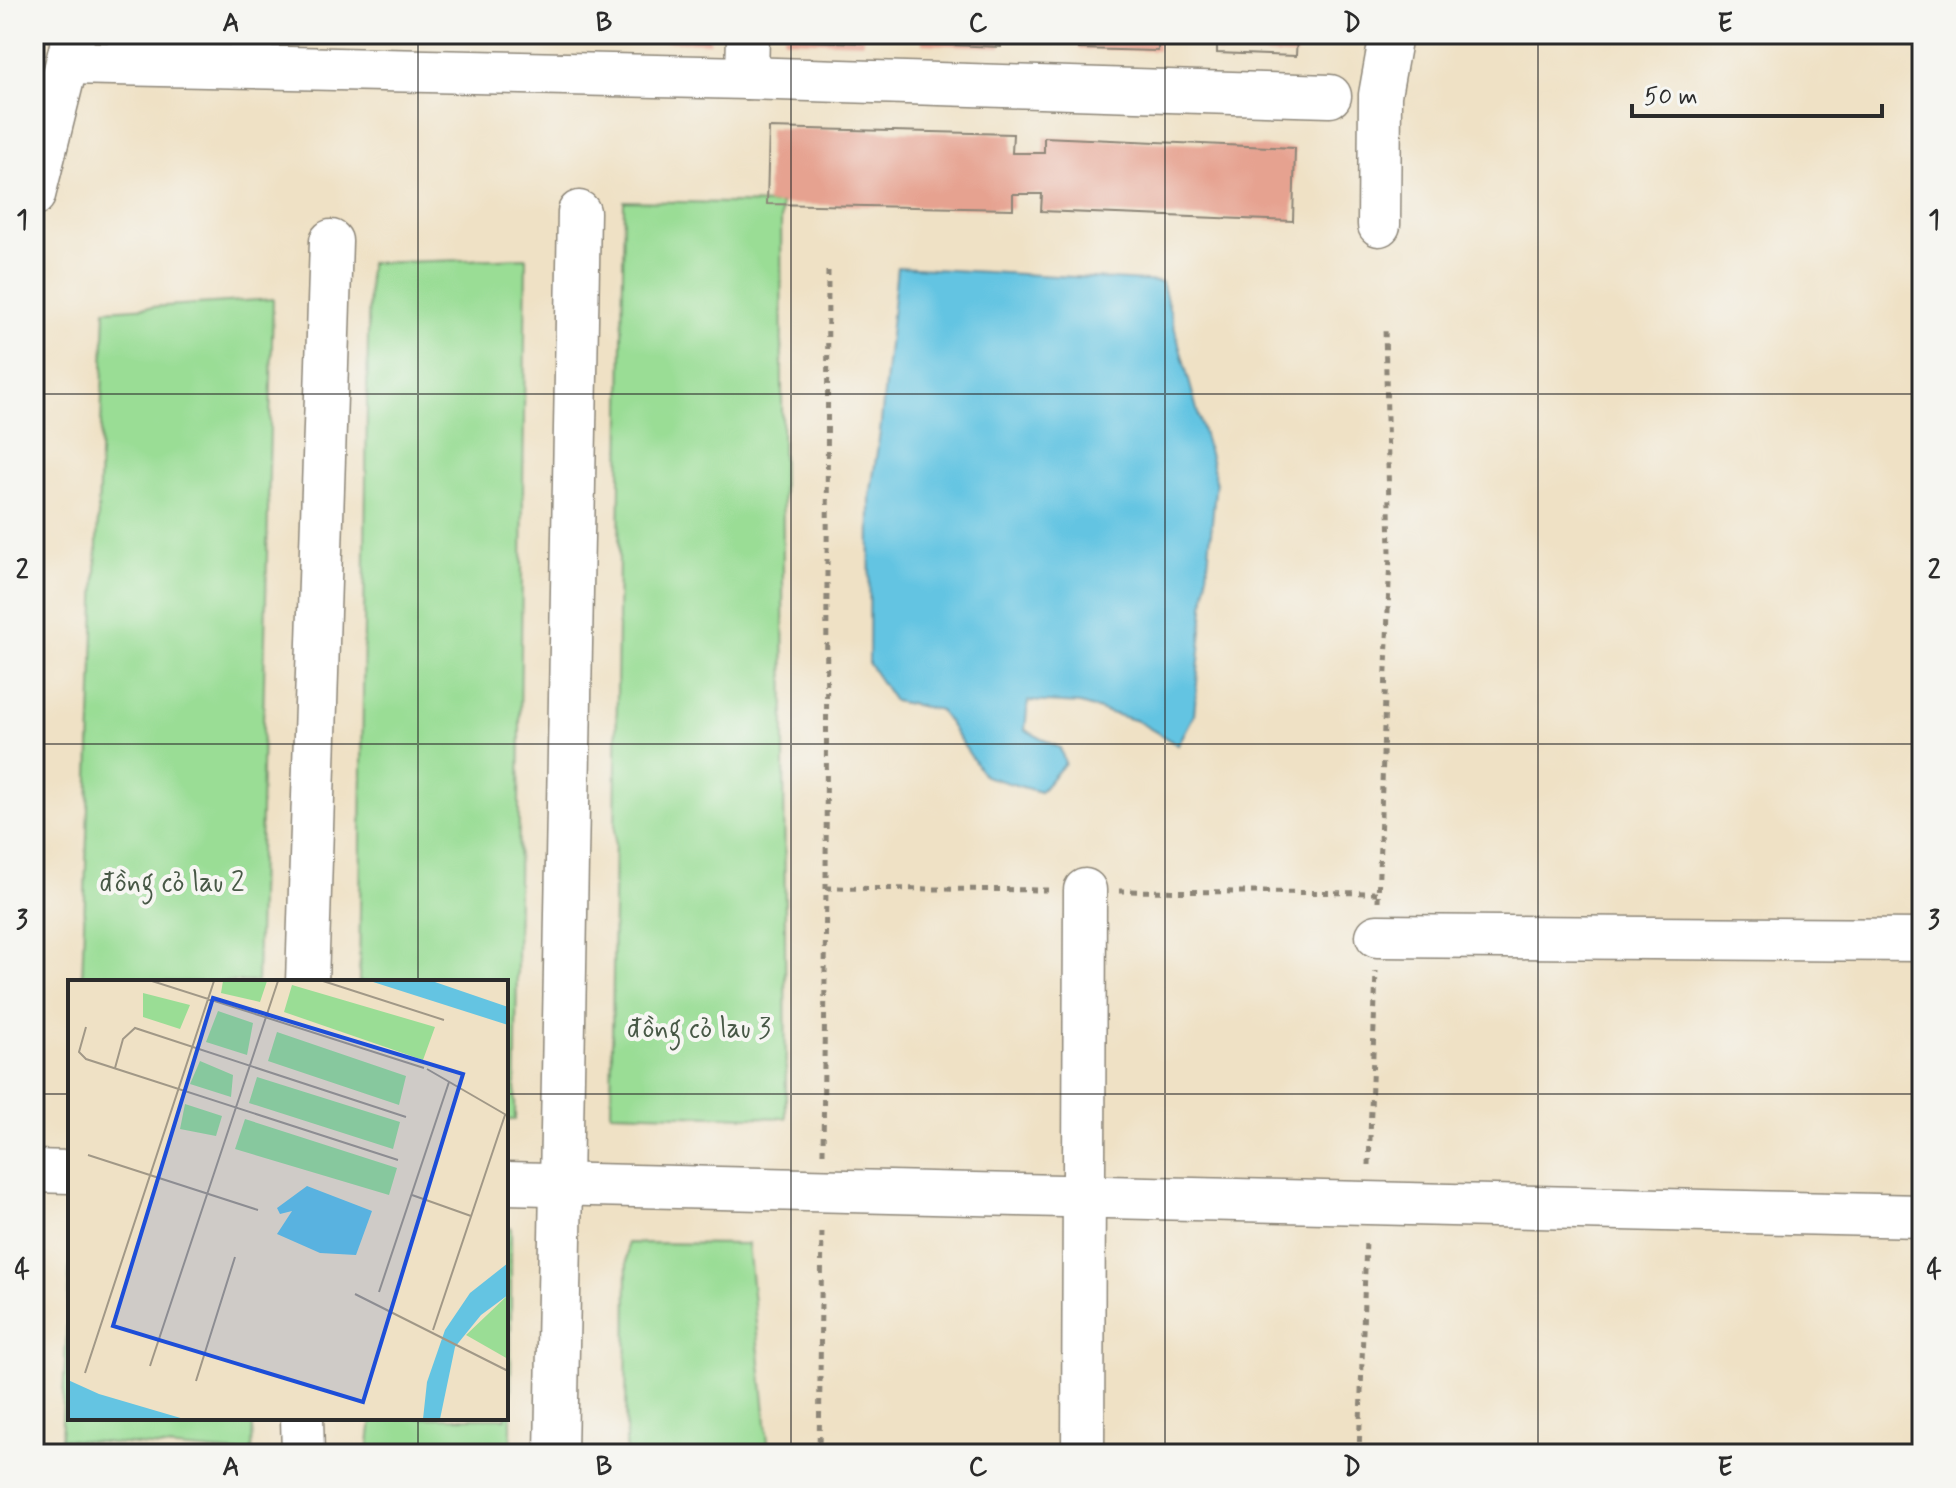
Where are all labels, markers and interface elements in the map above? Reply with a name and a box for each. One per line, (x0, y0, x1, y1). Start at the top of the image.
text: A (222, 7, 240, 41)
text: B (596, 7, 612, 41)
text: C (969, 7, 988, 41)
text: D (1343, 7, 1361, 41)
text: E (1717, 7, 1733, 41)
scale bar (1632, 68, 1882, 118)
text: 50 m (1644, 82, 1698, 113)
text: 1 (16, 204, 28, 238)
text: 1 (1928, 204, 1940, 238)
text: 2 (16, 554, 29, 588)
text: 2 (1928, 554, 1941, 588)
park label: đồng cỏ lau 2 (99, 865, 245, 905)
text: 3 (16, 904, 28, 938)
text: 3 (1928, 904, 1940, 938)
inset map (68, 980, 508, 1420)
park label: đồng cỏ lau 3 (627, 1011, 771, 1051)
text: 4 (14, 1254, 30, 1288)
text: 4 (1926, 1254, 1942, 1288)
text: A (222, 1451, 240, 1485)
text: B (596, 1451, 612, 1485)
text: C (969, 1451, 988, 1485)
text: D (1343, 1451, 1361, 1485)
text: E (1717, 1451, 1733, 1485)

